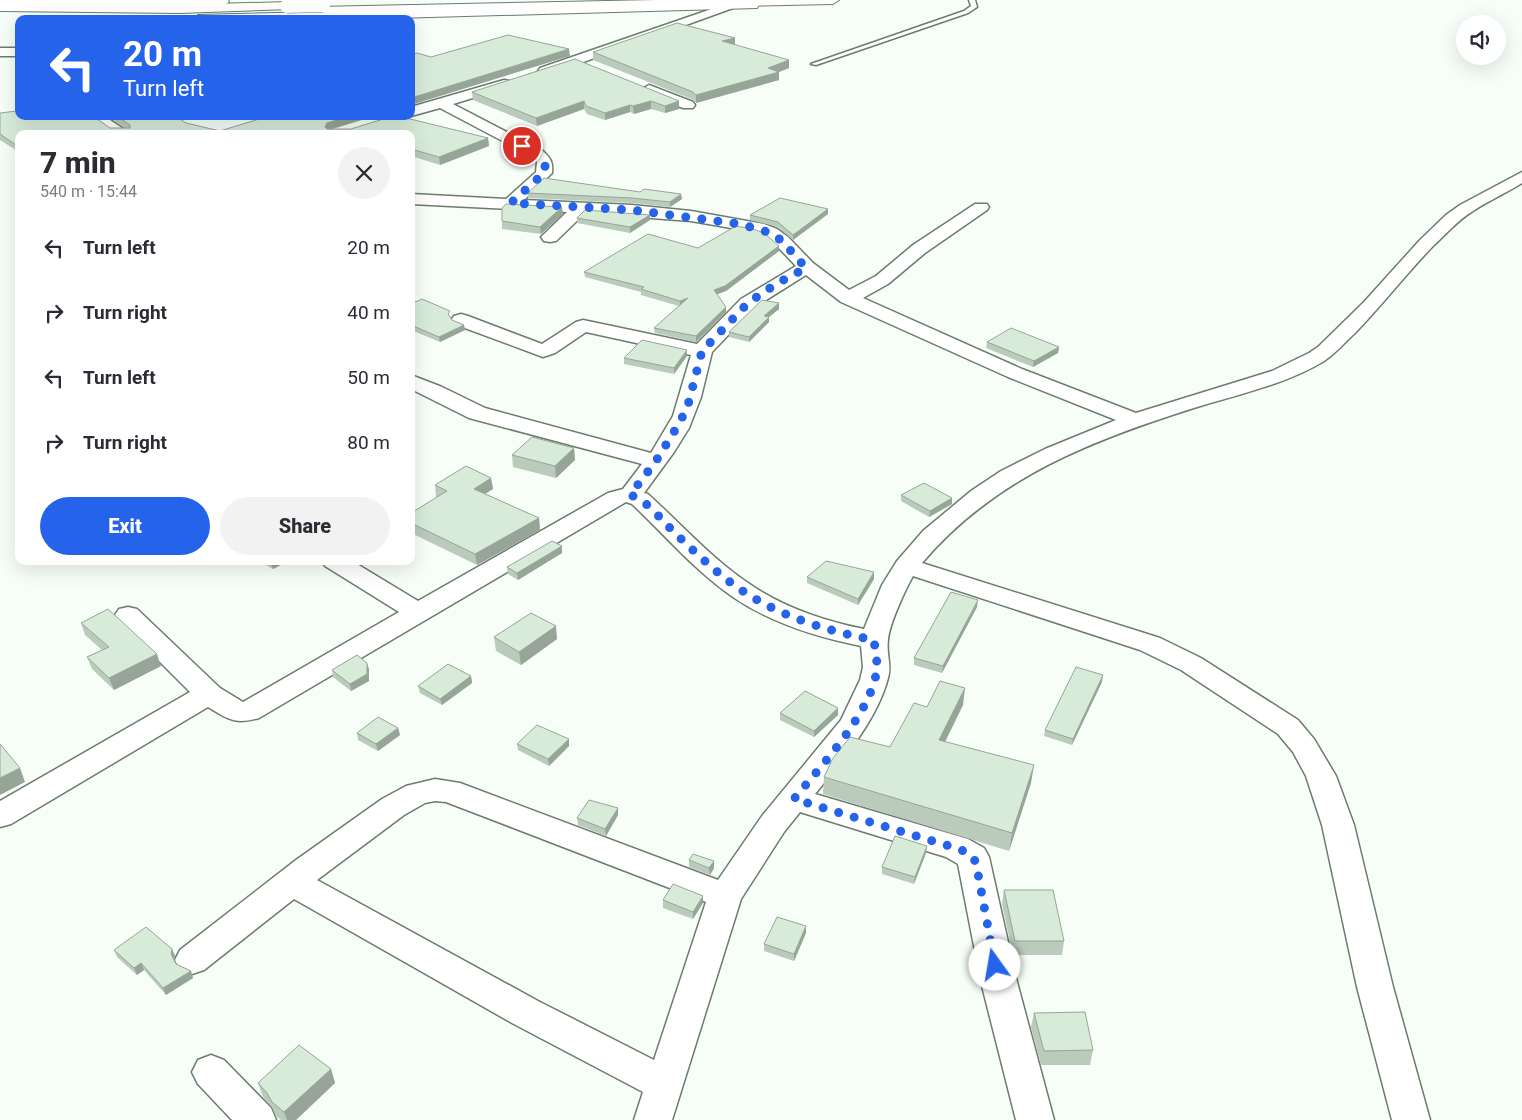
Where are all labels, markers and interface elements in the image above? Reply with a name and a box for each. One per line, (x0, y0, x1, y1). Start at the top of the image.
map controls (1456, 15, 1506, 65)
button: sound (1456, 15, 1506, 65)
text: 20 m (123, 34, 202, 75)
icon: left (40, 35, 105, 100)
text: Turn left (123, 76, 204, 101)
pin (501, 125, 543, 167)
icon: arrive (508, 132, 536, 160)
text: 7 min (40, 145, 116, 180)
button: close (338, 147, 390, 199)
text: 540 m · 15:44 (40, 182, 137, 201)
icon: left (40, 234, 68, 262)
text: Turn left (83, 236, 156, 259)
text: 20 m (347, 236, 390, 259)
icon: right (40, 299, 68, 327)
text: Turn right (83, 301, 167, 324)
text: 40 m (347, 301, 390, 324)
icon: left (40, 364, 68, 392)
text: Turn left (83, 366, 156, 389)
text: 50 m (347, 366, 390, 389)
icon: right (40, 429, 68, 457)
text: Turn right (83, 431, 167, 454)
text: 80 m (347, 431, 390, 454)
button: Exit (40, 497, 210, 555)
button: Share (220, 497, 390, 555)
position arrow (968, 938, 1020, 990)

